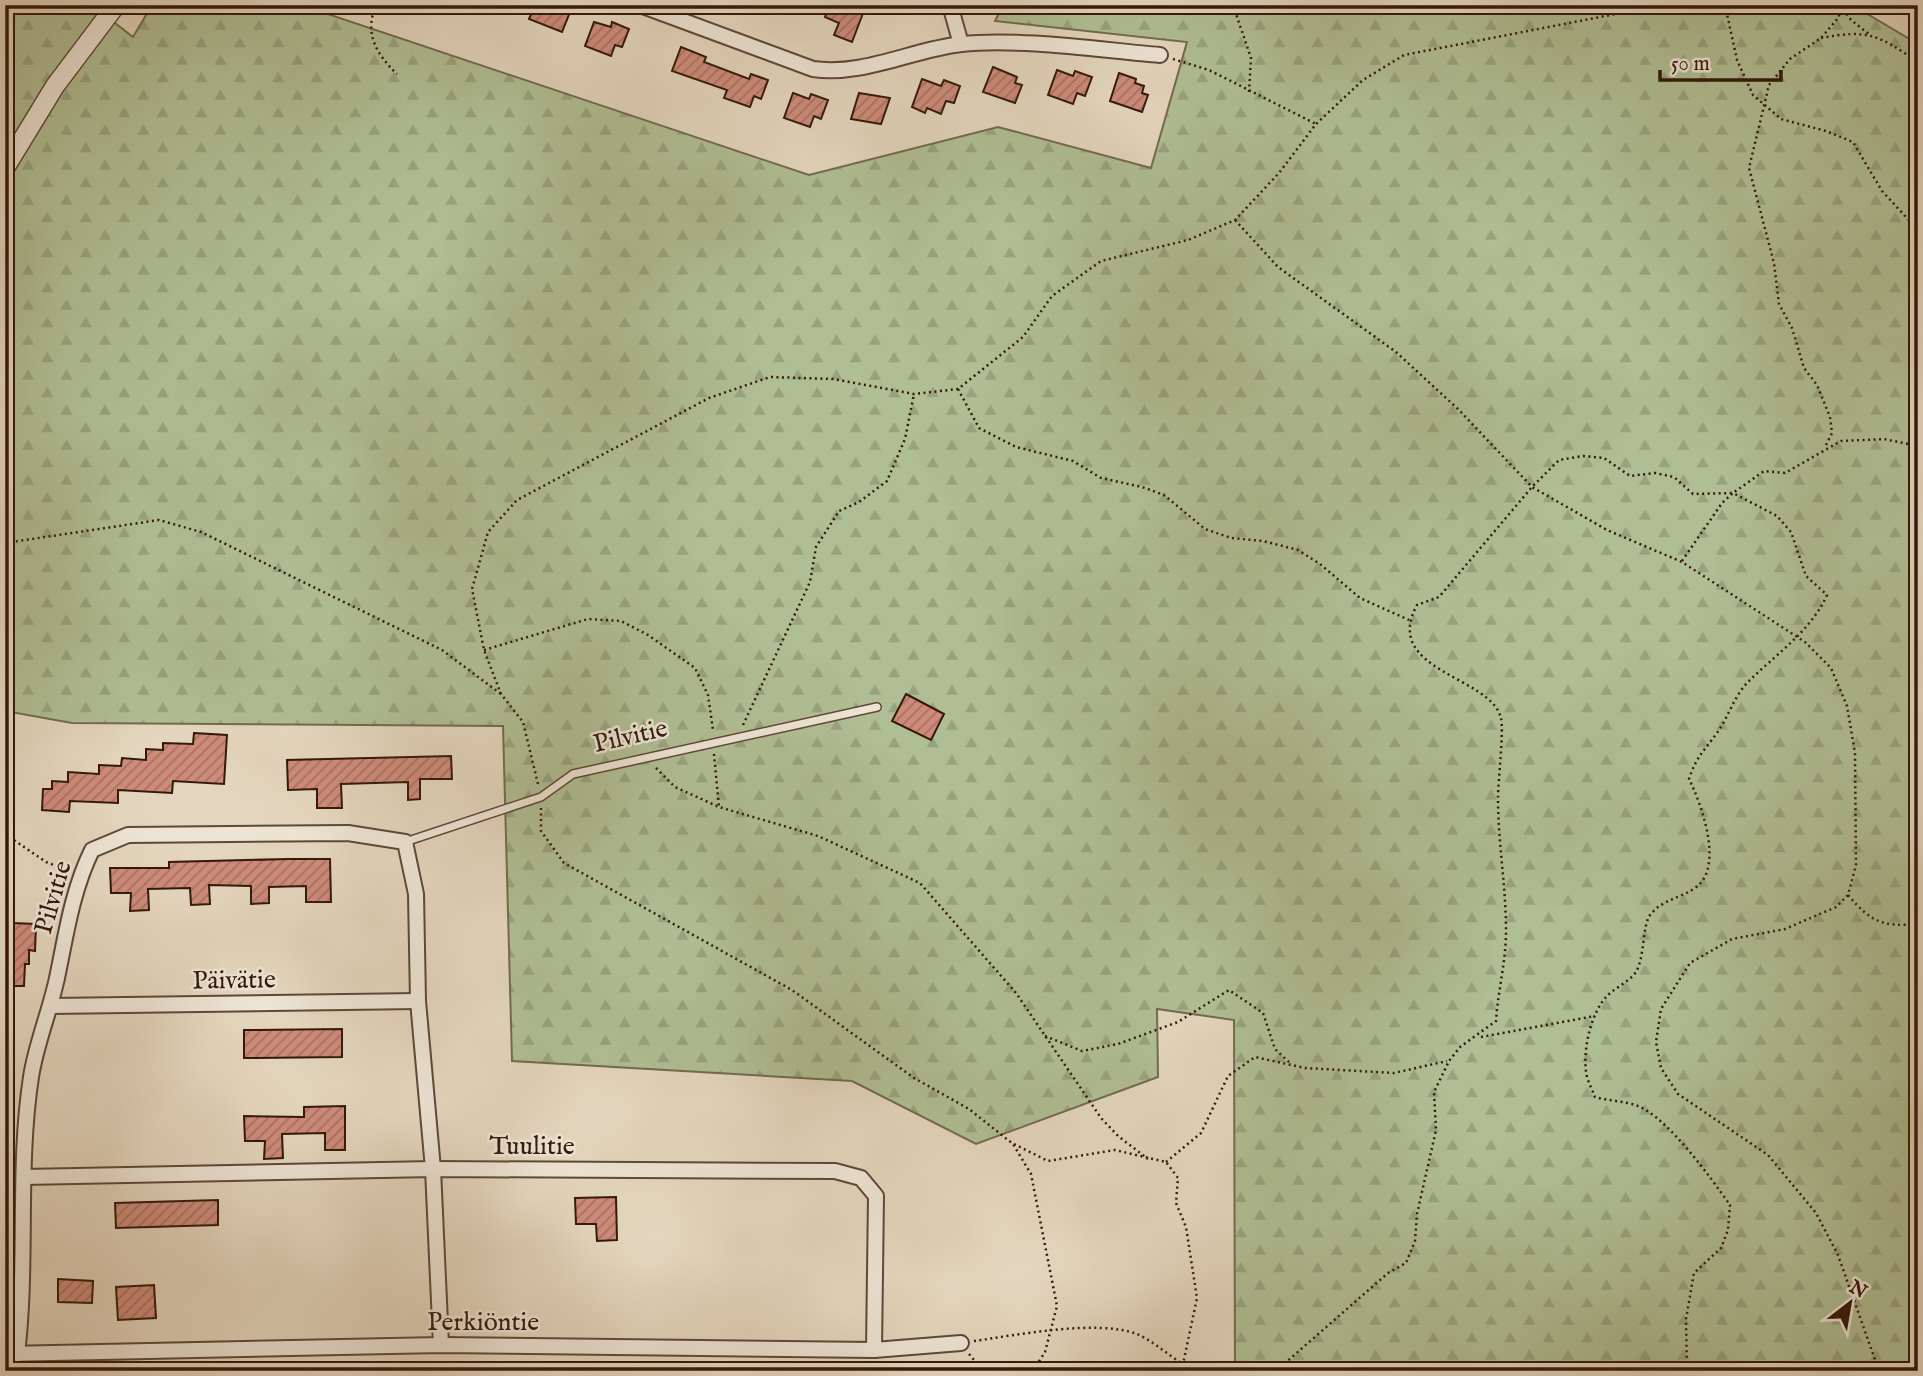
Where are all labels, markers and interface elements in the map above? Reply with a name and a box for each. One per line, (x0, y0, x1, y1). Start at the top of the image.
scale bar (1660, 38, 1781, 82)
text: 50 m (1671, 51, 1710, 78)
street label: Pilvitie (590, 712, 671, 761)
street label: Pilvitie (27, 857, 80, 938)
street label: Päivätie (192, 963, 276, 998)
street label: Tuulitie (489, 1130, 575, 1163)
north arrow (1814, 1268, 1884, 1338)
text: N (1844, 1275, 1871, 1305)
street label: Perkiöntie (427, 1306, 539, 1339)

